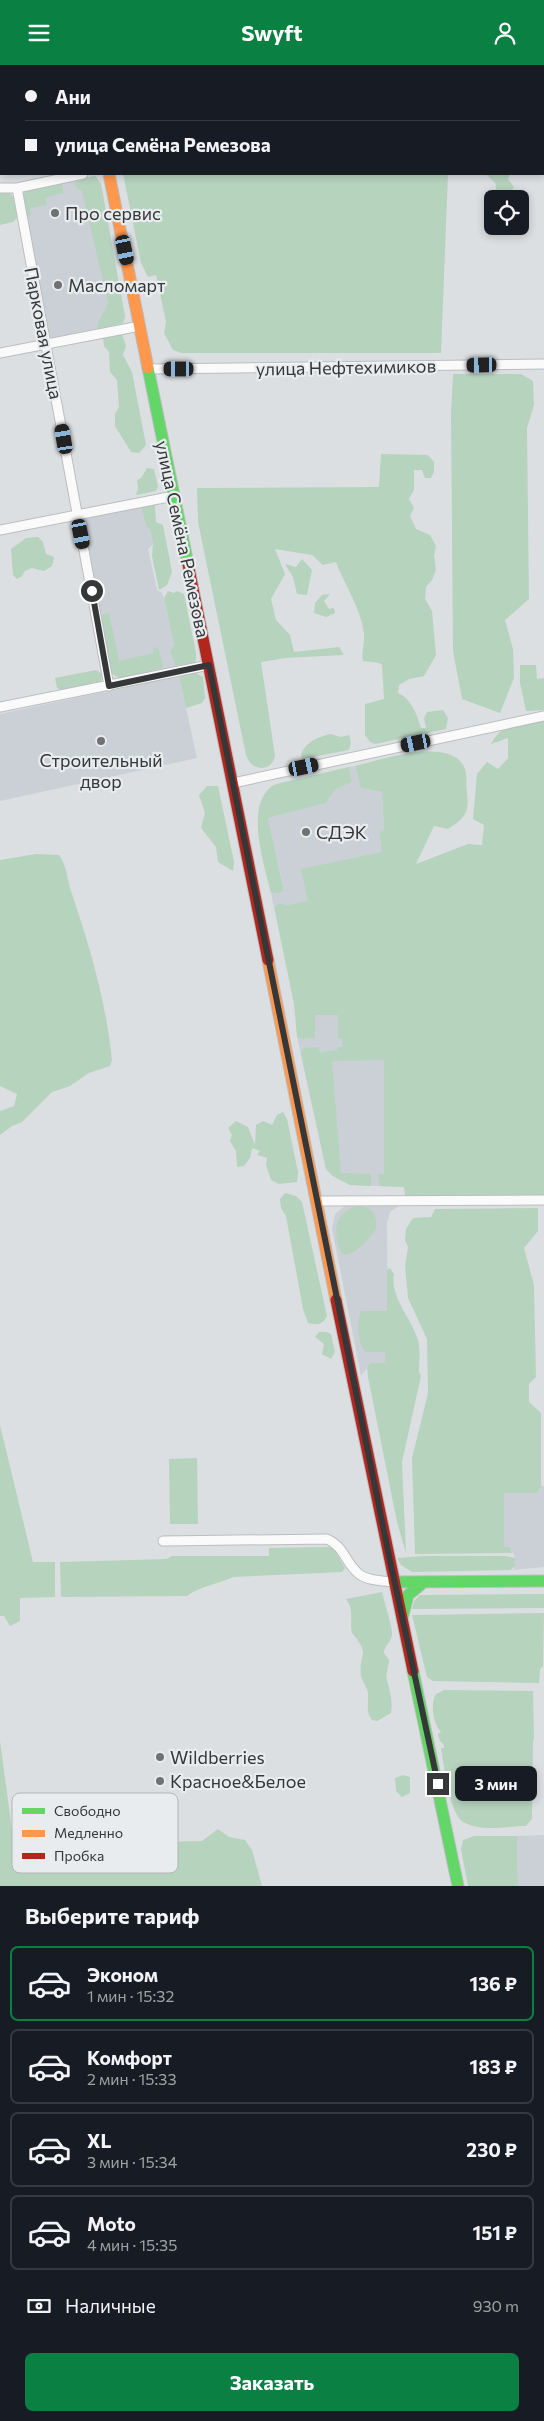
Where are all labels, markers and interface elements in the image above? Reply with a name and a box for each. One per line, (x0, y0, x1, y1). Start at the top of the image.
icon: menu (25, 19, 53, 47)
text: Swyft (241, 19, 303, 46)
icon: person (491, 19, 519, 47)
text: Ани (55, 85, 91, 108)
text: улица Семёна Ремезова (55, 133, 271, 156)
map controls (484, 190, 529, 235)
button: locate (484, 190, 529, 235)
place label: Про сервис (65, 202, 161, 224)
marker: Про сервис (49, 207, 61, 219)
car (114, 234, 135, 266)
street label: Парковая улица (20, 265, 68, 401)
place label: Масломарт (68, 274, 166, 296)
marker: Масломарт (52, 279, 64, 291)
street label: улица Нефтехимиков (256, 354, 436, 380)
car (466, 357, 497, 373)
car (164, 362, 194, 377)
car (54, 423, 73, 455)
street label: улица Семёна Ремезова (151, 438, 215, 640)
car (70, 518, 91, 550)
route start (81, 580, 103, 602)
car (399, 733, 432, 753)
marker: Строительный двор (95, 735, 107, 747)
place label: Строительный двор (39, 749, 163, 792)
car (287, 757, 320, 777)
place label: СДЭК (316, 821, 367, 843)
marker: СДЭК (300, 826, 312, 838)
place label: Wildberries (170, 1746, 265, 1768)
marker: Wildberries (154, 1751, 166, 1763)
callout: 3 мин (456, 1767, 538, 1801)
place label: Красное&Белое (170, 1770, 306, 1792)
route end (427, 1773, 449, 1795)
text: 3 мин (475, 1774, 517, 1793)
marker: Красное&Белое (154, 1775, 166, 1787)
legend (12, 1793, 178, 1873)
text: Свободно (54, 1802, 121, 1819)
text: Медленно (54, 1824, 123, 1841)
text: Пробка (54, 1847, 104, 1864)
text: Выберите тариф (25, 1902, 199, 1929)
icon: car (27, 1961, 72, 2006)
text: Эконом (87, 1963, 158, 1986)
text: 136 ₽ (469, 1972, 517, 1995)
text: 1 мин · 15:32 (87, 1986, 174, 2005)
icon: car (27, 2044, 72, 2089)
text: Комфорт (87, 2046, 172, 2069)
text: 183 ₽ (470, 2055, 517, 2078)
text: 2 мин · 15:33 (87, 2069, 177, 2088)
icon: car (27, 2127, 72, 2172)
text: XL (87, 2129, 112, 2152)
text: 230 ₽ (466, 2138, 517, 2161)
text: 3 мин · 15:34 (87, 2152, 177, 2171)
icon: car (27, 2210, 72, 2255)
text: Moto (87, 2212, 136, 2235)
text: 151 ₽ (473, 2221, 517, 2244)
text: 4 мин · 15:35 (87, 2235, 177, 2254)
icon: cash (25, 2292, 53, 2320)
text: Наличные (65, 2294, 156, 2317)
text: 930 m (473, 2296, 519, 2315)
button: Заказать (25, 2353, 519, 2411)

